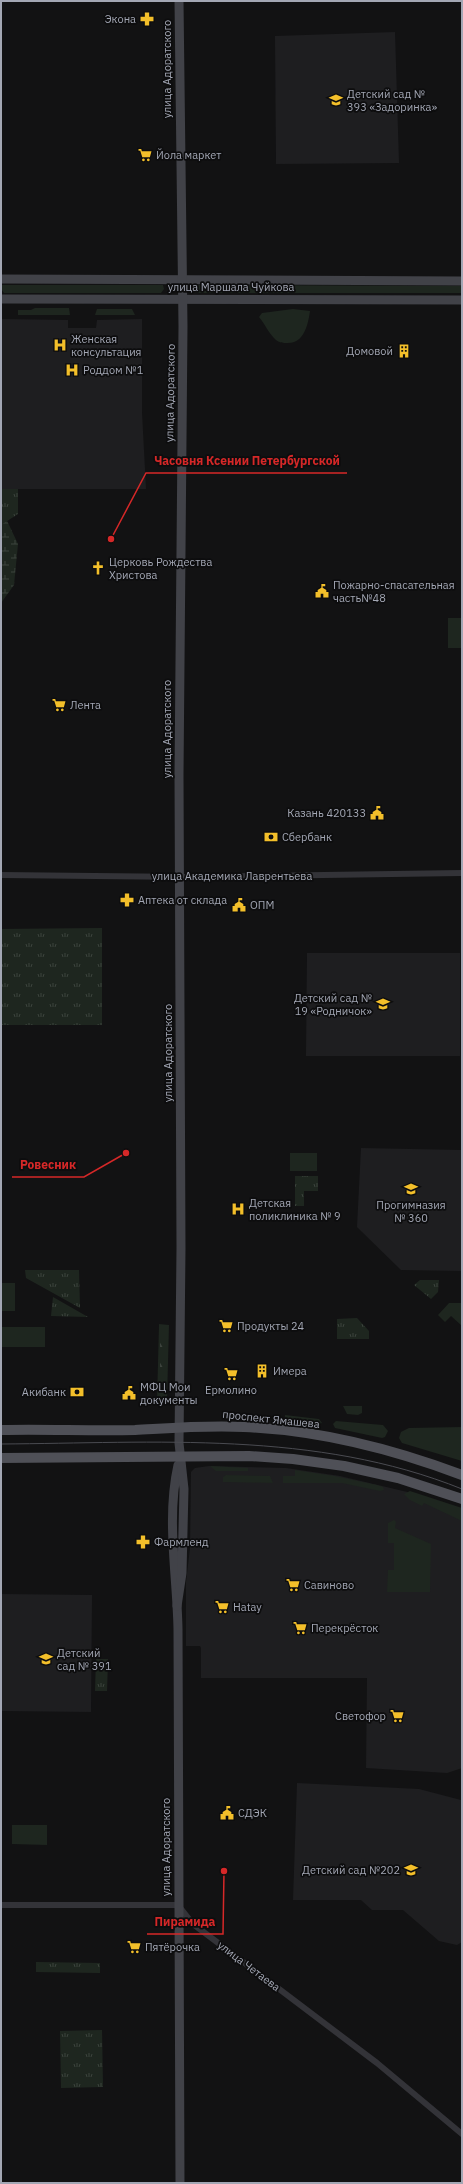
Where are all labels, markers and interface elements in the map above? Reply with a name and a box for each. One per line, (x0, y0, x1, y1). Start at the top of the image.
pharmacy icon: Экона (139, 11, 155, 27)
place label: Экона (105, 12, 136, 26)
street label: улица Адоратского (160, 20, 174, 118)
place label: Детский сад № 393 «Задоринка» (347, 87, 437, 114)
school or university icon: Детский сад № 393 «Задоринка» (328, 92, 344, 108)
supermarket icon: Йола маркет (137, 147, 153, 163)
place label: Йола маркет (156, 148, 221, 162)
street label: улица Маршала Чуйкова (168, 280, 294, 294)
place label: Женская консультация (71, 332, 142, 359)
hospital icon: Женская консультация (52, 337, 68, 353)
building icon: Домовой (396, 343, 412, 359)
street label: улица Адоратского (162, 344, 178, 442)
place label: Домовой (346, 344, 393, 358)
hospital icon: Роддом №1 (64, 362, 80, 378)
place label: Роддом №1 (83, 363, 144, 377)
callout: Часовня Ксении Петербургской (146, 449, 347, 473)
text: Часовня Ксении Петербургской (154, 453, 340, 468)
place label: Церковь Рождества Христова (109, 555, 212, 582)
church icon: Церковь Рождества Христова (90, 560, 106, 576)
place label: Пожарно-спасательная часть№48 (333, 578, 455, 605)
public building icon: Пожарно-спасательная часть№48 (314, 583, 330, 599)
street label: улица Адоратского (160, 680, 174, 778)
supermarket icon: Лента (51, 697, 67, 713)
place label: Лента (70, 698, 101, 712)
public building icon: Казань 420133 (369, 805, 385, 821)
place label: Казань 420133 (287, 806, 366, 820)
bank icon: Сбербанк (263, 829, 279, 845)
place label: Сбербанк (282, 830, 332, 844)
street label: улица Академика Лаврентьева (152, 869, 312, 883)
pharmacy icon: Аптека от склада (119, 892, 135, 908)
place label: Аптека от склада (138, 893, 227, 907)
public building icon: ОПМ (231, 897, 247, 913)
place label: ОПМ (250, 898, 274, 912)
place label: Детский сад № 19 «Родничок» (294, 991, 372, 1018)
school or university icon: Детский сад № 19 «Родничок» (375, 996, 391, 1012)
street label: улица Адоратского (161, 1004, 175, 1102)
callout: Ровесник (12, 1153, 84, 1177)
text: Ровесник (20, 1157, 76, 1172)
school or university icon: Прогимназия № 360 (403, 1181, 419, 1197)
place label: Детская поликлиника № 9 (249, 1196, 341, 1223)
place label: Прогимназия № 360 (376, 1198, 446, 1225)
hospital icon: Детская поликлиника № 9 (230, 1201, 246, 1217)
supermarket icon: Продукты 24 (218, 1318, 234, 1334)
place label: Продукты 24 (237, 1319, 305, 1333)
building icon: Имера (254, 1363, 270, 1379)
place label: Имера (273, 1364, 307, 1378)
supermarket icon: Ермолино (223, 1366, 239, 1382)
place label: МФЦ Мои документы (140, 1380, 198, 1407)
place label: Ермолино (205, 1383, 257, 1397)
bank icon: Акибанк (69, 1384, 85, 1400)
place label: Акибанк (22, 1385, 66, 1399)
public building icon: МФЦ Мои документы (121, 1385, 137, 1401)
street label: проспект Ямашева (222, 1407, 321, 1431)
pharmacy icon: Фармленд (135, 1534, 151, 1550)
place label: Фармленд (154, 1535, 209, 1549)
supermarket icon: Савиново (285, 1577, 301, 1593)
place label: Савиново (304, 1578, 354, 1592)
supermarket icon: Hatay (214, 1599, 230, 1615)
place label: Hatay (233, 1600, 262, 1614)
supermarket icon: Перекрёсток (292, 1620, 308, 1636)
place label: Перекрёсток (311, 1621, 378, 1635)
place label: Детский сад № 391 (57, 1646, 112, 1673)
school or university icon: Детский сад № 391 (38, 1651, 54, 1667)
supermarket icon: Светофор (389, 1708, 405, 1724)
place label: Светофор (335, 1709, 386, 1723)
street label: улица Адоратского (159, 1798, 173, 1896)
public building icon: СДЭК (219, 1805, 235, 1821)
place label: СДЭК (238, 1806, 267, 1820)
school or university icon: Детский сад №202 (403, 1862, 419, 1878)
place label: Детский сад №202 (302, 1863, 400, 1877)
callout: Пирамида (147, 1910, 223, 1934)
text: Пирамида (155, 1914, 216, 1929)
street label: улица Четаева (215, 1938, 283, 1994)
supermarket icon: Пятёрочка (126, 1939, 142, 1955)
place label: Пятёрочка (145, 1940, 200, 1954)

